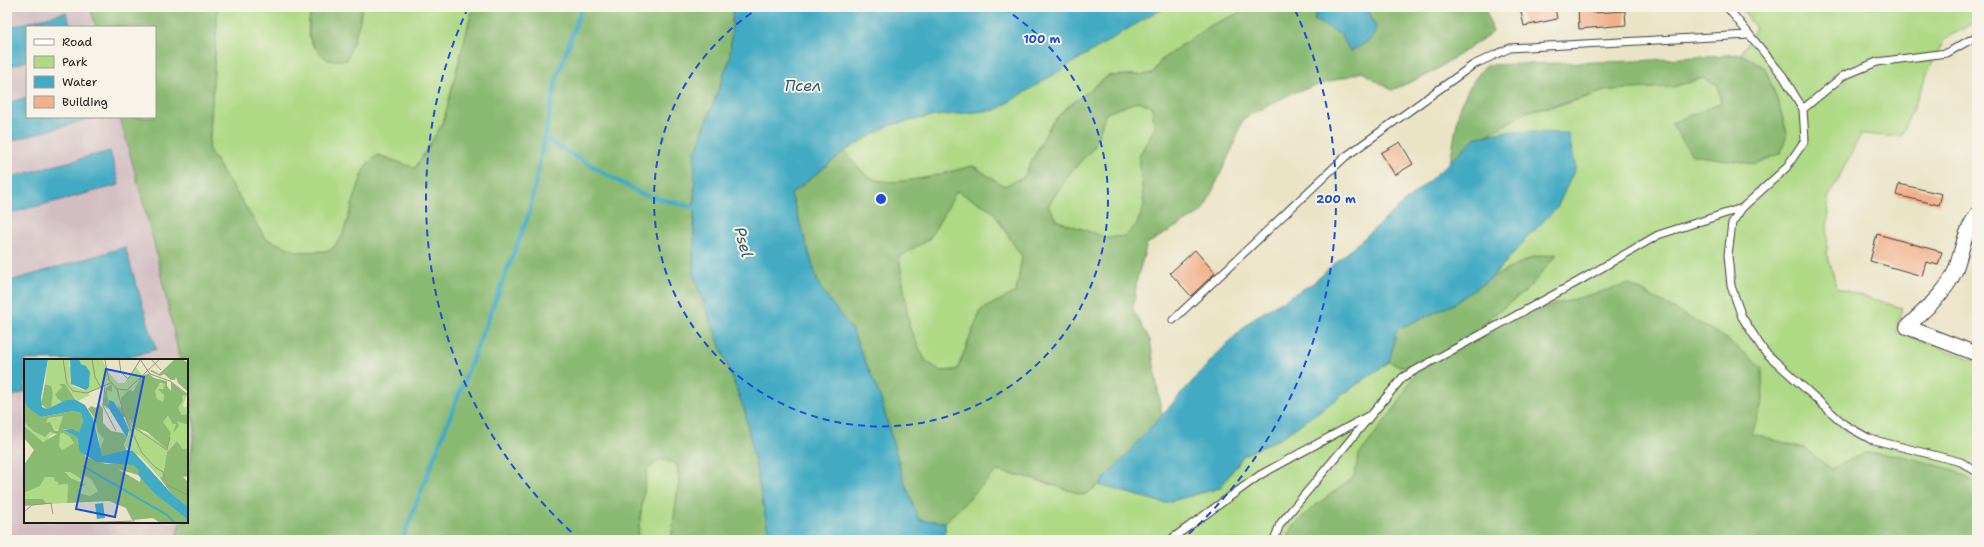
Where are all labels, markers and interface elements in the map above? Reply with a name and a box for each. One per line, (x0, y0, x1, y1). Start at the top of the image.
legend (26, 26, 156, 118)
text: 100 m (1024, 31, 1061, 47)
text: Road (62, 34, 93, 50)
text: Park (62, 54, 88, 70)
text: Water (62, 74, 98, 90)
water label: Псел (785, 75, 821, 96)
text: Building (62, 94, 108, 110)
text: 200 m (1316, 191, 1356, 207)
centre of rings (874, 192, 888, 206)
water label: Psel (729, 224, 758, 260)
inset map (24, 359, 188, 523)

